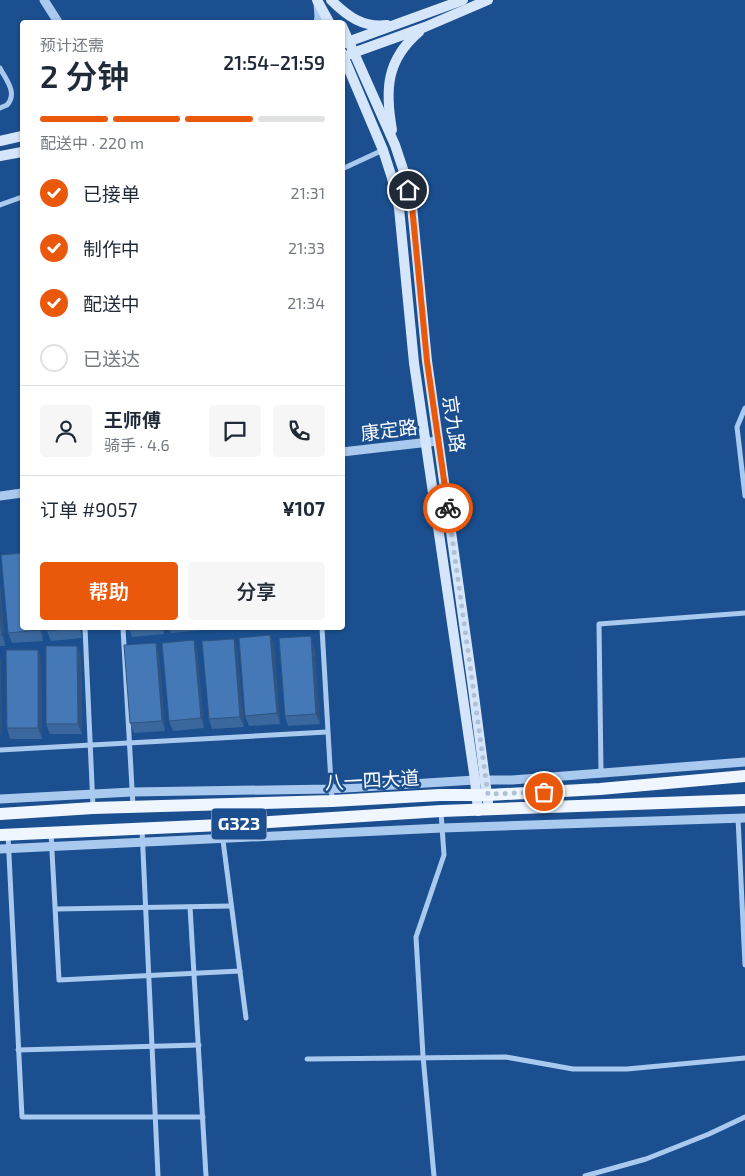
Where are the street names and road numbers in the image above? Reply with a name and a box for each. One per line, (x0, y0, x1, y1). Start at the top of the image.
street label: 京九路 (439, 394, 470, 454)
street label: 康定路 (359, 415, 419, 444)
street label: 八一四大道 (324, 766, 420, 793)
road number: G323 (212, 809, 266, 840)

